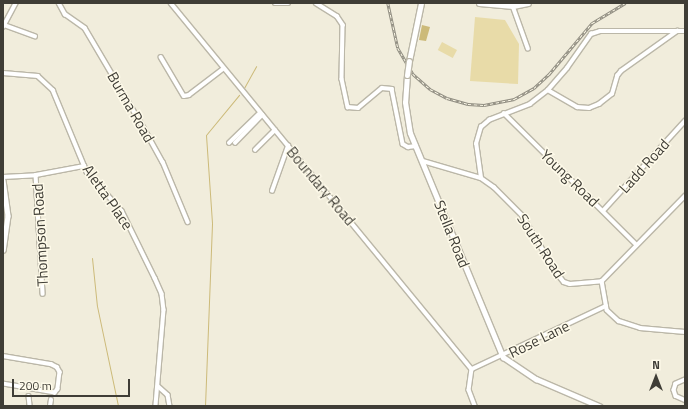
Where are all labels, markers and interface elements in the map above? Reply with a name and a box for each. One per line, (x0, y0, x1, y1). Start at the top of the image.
street label: Burma Road (104, 69, 158, 145)
street label: Ladd Road (615, 135, 673, 197)
street label: Boundary Road (283, 143, 359, 229)
street label: Young Road (537, 146, 603, 210)
street label: Aletta Place (79, 161, 137, 233)
street label: Thompson Road (28, 183, 52, 287)
street label: Stella Road (430, 198, 474, 270)
street label: South Road (514, 210, 568, 282)
street label: Rose Lane (506, 317, 572, 361)
north arrow (636, 357, 676, 397)
text: N (652, 357, 660, 373)
scale bar (14, 371, 132, 397)
text: 200 m (19, 376, 52, 395)

